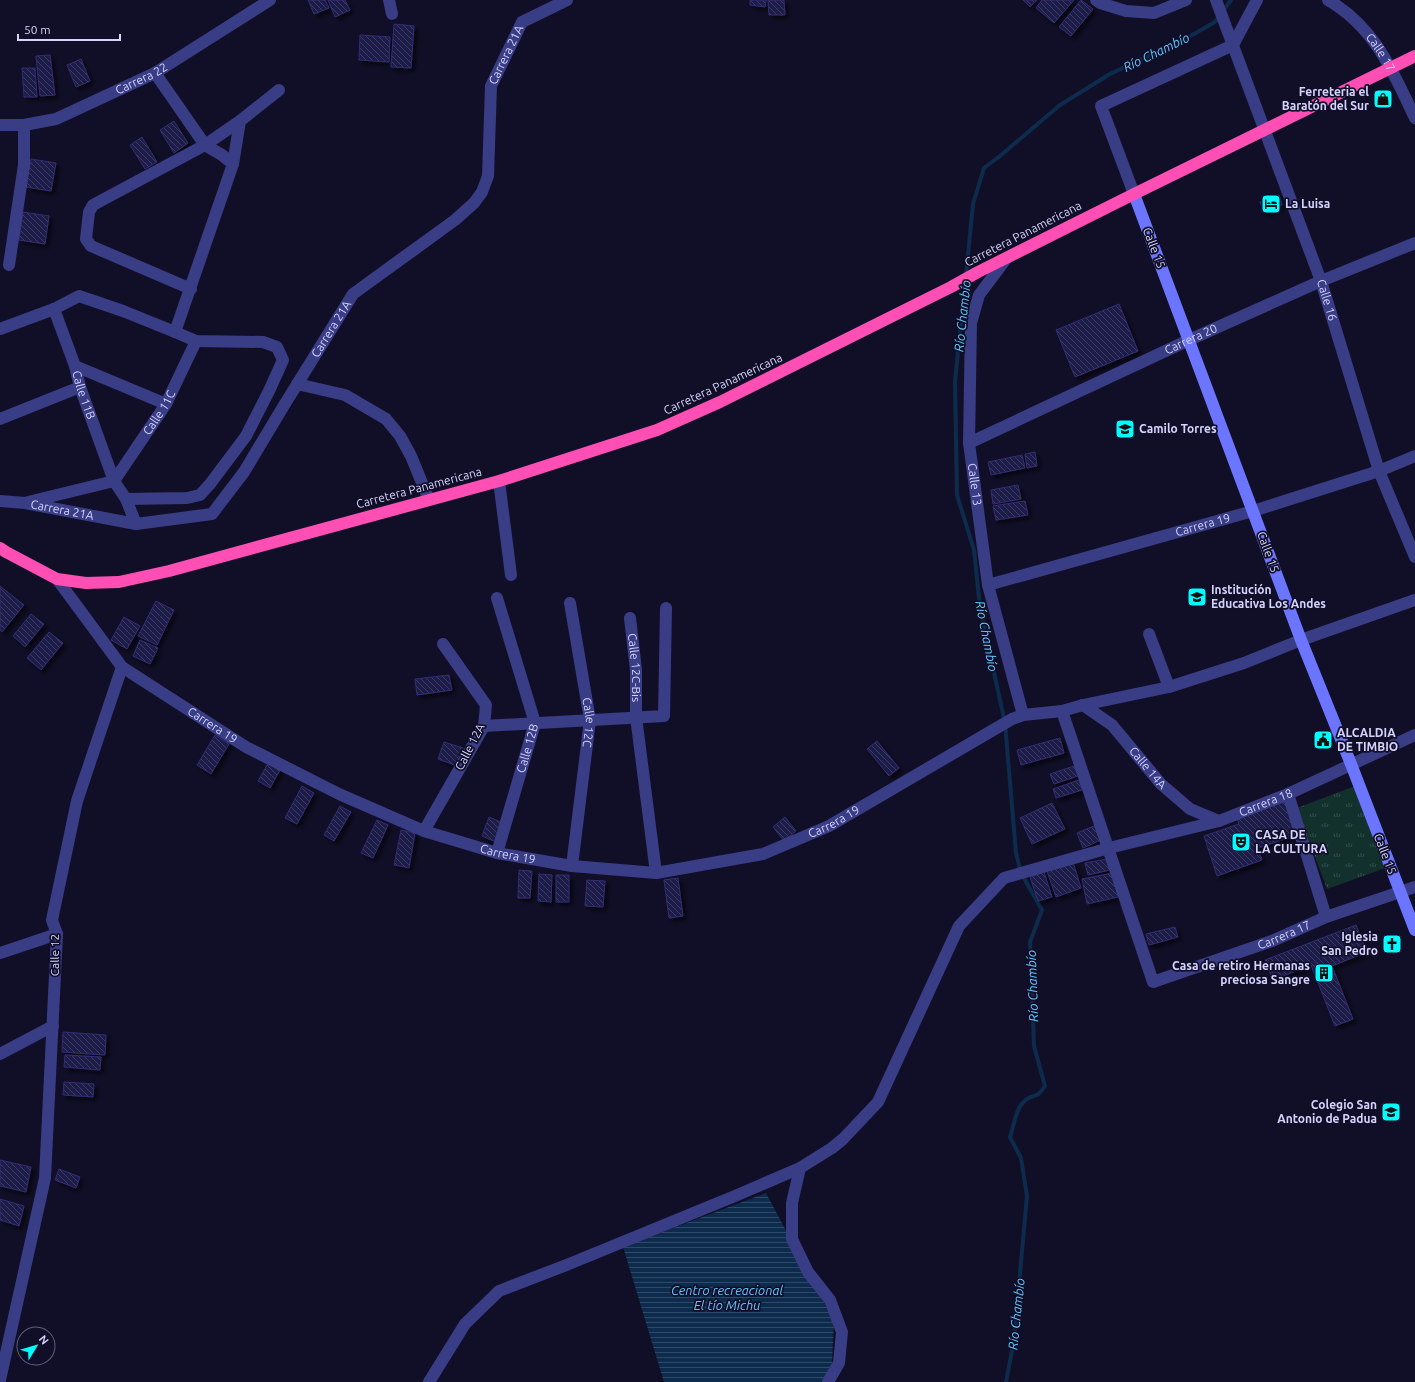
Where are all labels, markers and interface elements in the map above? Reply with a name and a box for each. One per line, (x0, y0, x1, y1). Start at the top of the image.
scale bar (18, 16, 120, 42)
text: 50 m (24, 23, 51, 36)
street label: Carrera 21A (486, 23, 526, 86)
water label: Río Chambío (1121, 30, 1191, 74)
street label: Calle 17 (1364, 30, 1398, 73)
street label: Carrera 22 (113, 60, 170, 97)
place label: Ferreteria el Baratón del Sur (1282, 85, 1369, 112)
shop icon: Ferreteria el Baratón del Sur (1372, 88, 1394, 110)
hotel icon: La Luisa (1260, 193, 1282, 215)
place label: La Luisa (1285, 197, 1330, 210)
street label: Carretera Panamericana (962, 198, 1083, 269)
street label: Calle 15 (1141, 226, 1168, 270)
street label: Calle 16 (1315, 278, 1340, 323)
water label: Río Chambío (951, 280, 973, 352)
street label: Carrera 21A (308, 298, 353, 359)
street label: Carrera 20 (1162, 321, 1219, 356)
street label: Carretera Panamericana (661, 350, 784, 417)
street label: Calle 11B (70, 369, 98, 421)
street label: Calle 11C (140, 388, 178, 437)
school or university icon: Camilo Torres (1114, 418, 1136, 440)
place label: Camilo Torres (1139, 422, 1217, 435)
street label: Calle 13 (966, 462, 984, 506)
street label: Carretera Panamericana (355, 464, 483, 511)
street label: Carrera 21A (30, 497, 95, 522)
street label: Carrera 19 (1174, 511, 1232, 538)
street label: Calle 15 (1255, 530, 1282, 574)
place label: Institución Educativa Los Andes (1211, 583, 1326, 610)
school or university icon: Institución Educativa Los Andes (1186, 586, 1208, 608)
water label: Río Chambío (973, 599, 1001, 673)
street label: Calle 12C-Bis (626, 633, 643, 702)
street label: Calle 12C (580, 696, 597, 749)
street label: Carrera 19 (186, 704, 240, 746)
street label: Calle 12A (452, 721, 487, 772)
street label: Calle 12B (514, 722, 540, 774)
place label: ALCALDIA DE TIMBIO (1337, 726, 1398, 753)
public building icon: ALCALDIA DE TIMBIO (1312, 729, 1334, 751)
street label: Calle 14A (1127, 744, 1169, 792)
street label: Carrera 18 (1237, 786, 1295, 819)
street label: Carrera 19 (806, 803, 862, 840)
place label: CASA DE LA CULTURA (1255, 828, 1328, 855)
theatre icon: CASA DE LA CULTURA (1230, 831, 1252, 853)
street label: Calle 15 (1372, 832, 1399, 876)
street label: Carrera 19 (479, 841, 537, 866)
street label: Carrera 17 (1256, 918, 1312, 952)
place label: Iglesia San Pedro (1321, 930, 1378, 957)
church icon: Iglesia San Pedro (1381, 933, 1403, 955)
street label: Calle 12 (48, 934, 61, 976)
water label: Río Chambío (1024, 950, 1040, 1022)
place label: Casa de retiro Hermanas preciosa Sangre (1172, 959, 1310, 986)
building icon: Casa de retiro Hermanas preciosa Sangre (1313, 962, 1335, 984)
place label: Colegio San Antonio de Padua (1277, 1098, 1377, 1125)
school or university icon: Colegio San Antonio de Padua (1380, 1101, 1402, 1123)
water label: Río Chambío (1005, 1278, 1027, 1350)
water label: Centro recreacional El tío Michu (671, 1283, 783, 1312)
north arrow (16, 1326, 56, 1366)
text: N (37, 1333, 51, 1347)

